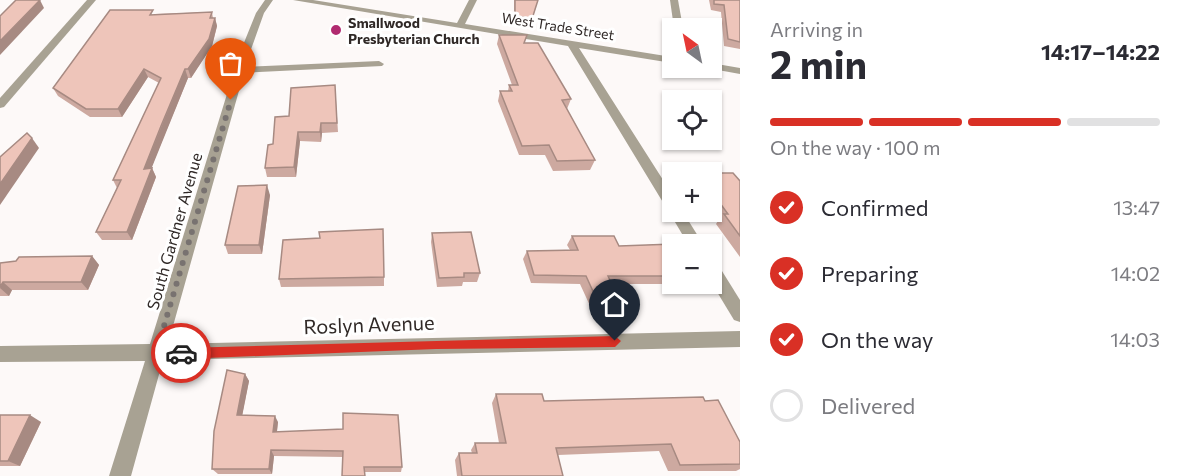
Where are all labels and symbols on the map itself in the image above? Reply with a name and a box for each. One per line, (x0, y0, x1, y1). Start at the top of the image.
street label: West Trade Street (500, 9, 616, 43)
place label: Smallwood Presbyterian Church (348, 14, 480, 47)
north arrow (662, 18, 722, 78)
marker: Smallwood Presbyterian Church (329, 23, 343, 37)
pin (205, 38, 256, 100)
street label: South Gardner Avenue (142, 150, 206, 312)
pin (589, 279, 640, 341)
street label: Roslyn Avenue (303, 310, 435, 338)
courier (151, 323, 211, 383)

